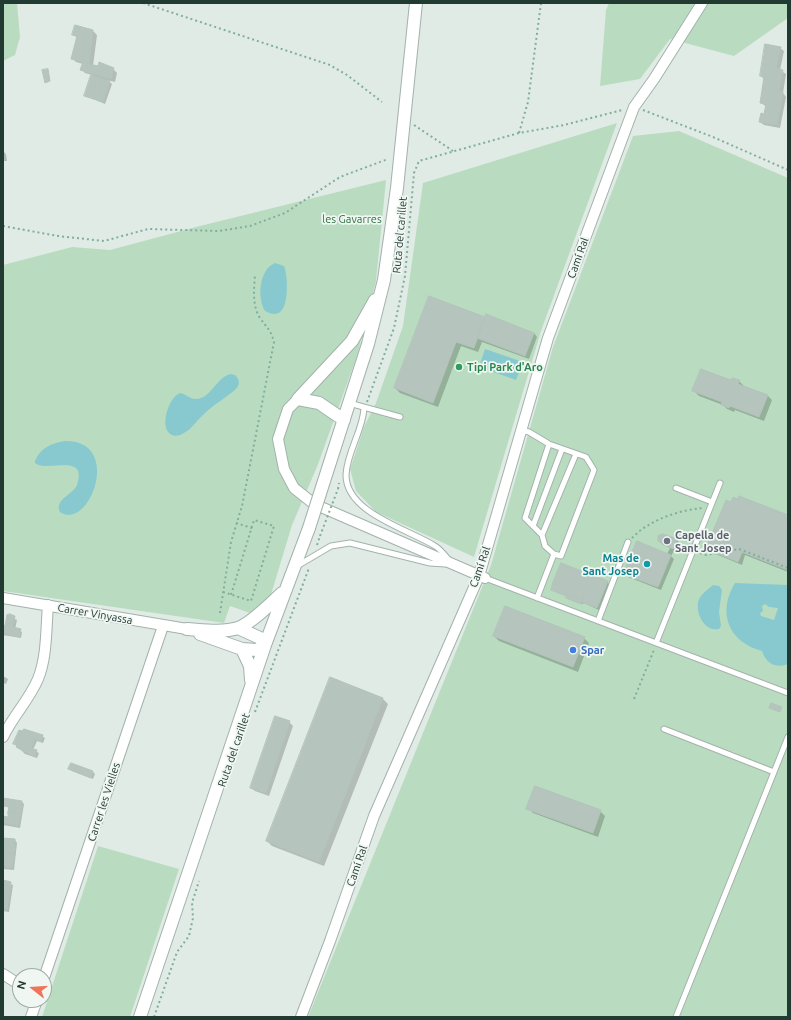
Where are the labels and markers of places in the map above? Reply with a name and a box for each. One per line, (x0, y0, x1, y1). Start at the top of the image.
place label: Tipi Park d'Aro (467, 360, 543, 374)
marker: Tipi Park d'Aro (454, 362, 464, 372)
place label: Capella de Sant Josep (675, 528, 732, 554)
marker: Capella de Sant Josep (662, 536, 672, 546)
place label: Mas de Sant Josep (582, 551, 639, 577)
marker: Mas de Sant Josep (642, 559, 652, 569)
place label: Spar (581, 643, 604, 657)
marker: Spar (568, 645, 578, 655)

